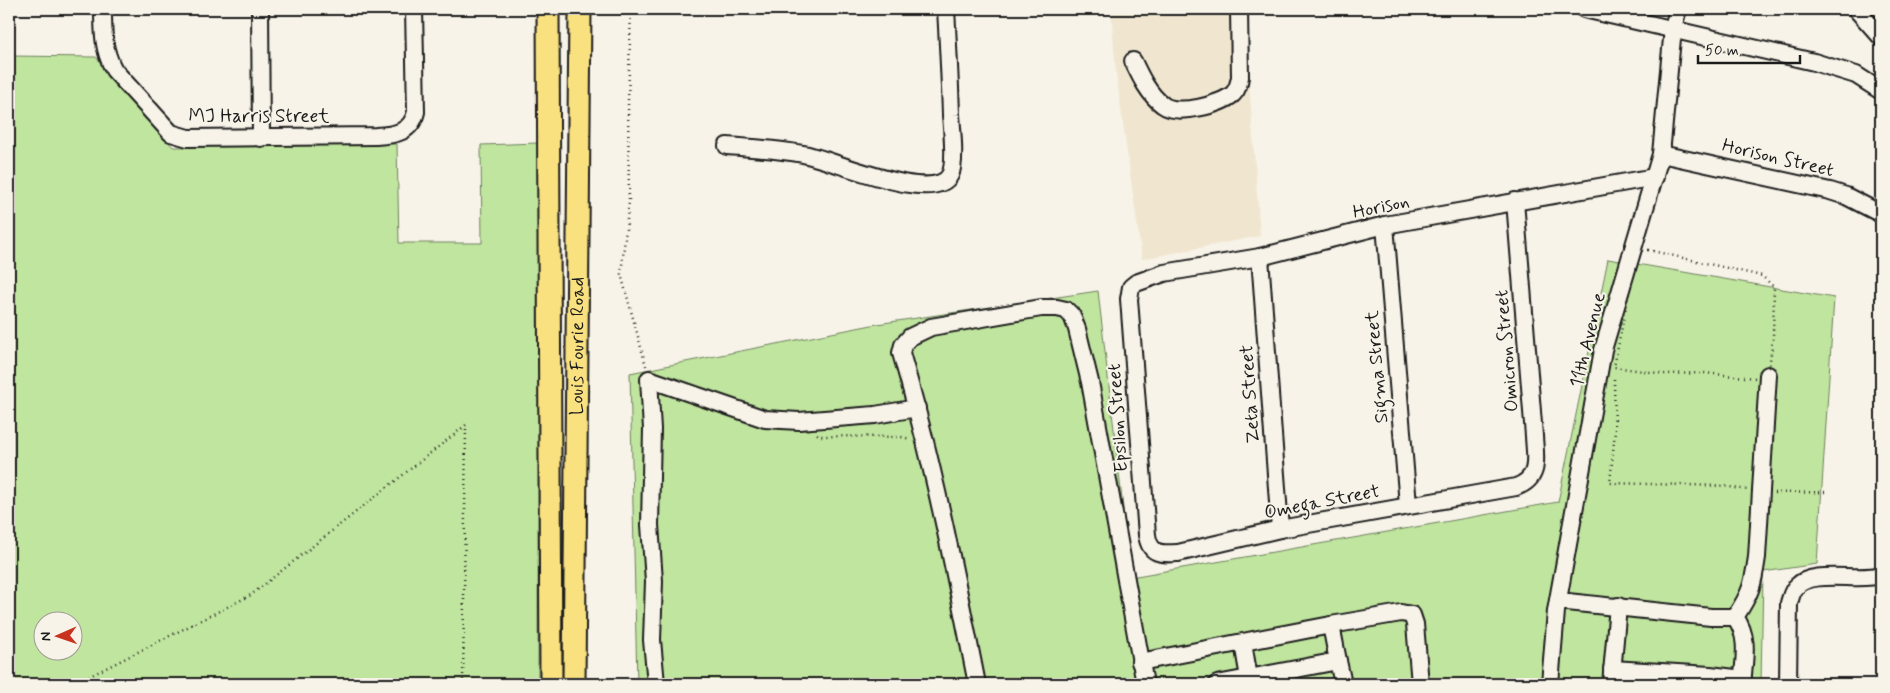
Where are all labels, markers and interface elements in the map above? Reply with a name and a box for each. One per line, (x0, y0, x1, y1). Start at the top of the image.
scale bar (1698, 32, 1800, 64)
text: 50 m (1705, 41, 1739, 61)
street label: MJ Harris Street (189, 104, 329, 129)
street label: Horison Street (1720, 133, 1836, 183)
street label: Horison (1350, 189, 1412, 225)
street label: Louis Fourie Road (564, 277, 590, 415)
street label: Omicron Street (1489, 289, 1525, 413)
street label: 11th Avenue (1564, 290, 1612, 390)
street label: Sigma Street (1360, 309, 1397, 424)
street label: Zeta Street (1234, 344, 1266, 444)
street label: Epsilon Street (1102, 363, 1134, 473)
street label: Omega Street (1262, 479, 1383, 528)
north arrow (32, 610, 82, 660)
text: N (37, 631, 55, 641)

